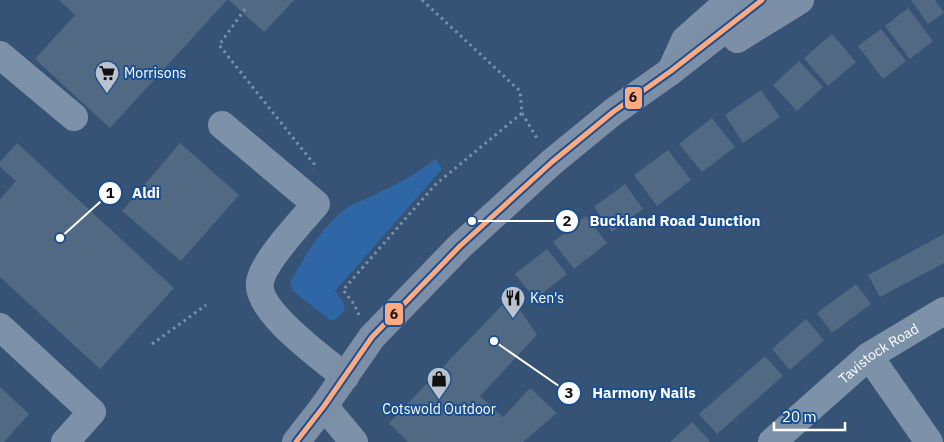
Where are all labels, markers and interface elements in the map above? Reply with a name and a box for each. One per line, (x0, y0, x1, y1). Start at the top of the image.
supermarket icon: Morrisons (94, 60, 120, 94)
place label: Morrisons (124, 64, 187, 82)
line badge: 6 (624, 86, 643, 110)
text: 6 (629, 88, 637, 106)
callout: Aldi (97, 178, 171, 208)
text: 1 (105, 183, 115, 202)
text: Aldi (132, 183, 160, 202)
callout: Buckland Road Junction (555, 206, 771, 236)
text: 2 (562, 211, 572, 230)
text: Buckland Road Junction (589, 211, 761, 230)
restaurant icon: Ken's (500, 285, 526, 319)
place label: Ken's (530, 289, 564, 307)
line badge: 6 (384, 302, 404, 326)
text: 6 (390, 305, 398, 323)
street label: Tavistock Road (835, 319, 922, 388)
shop icon: Cotswold Outdoor (426, 366, 452, 400)
callout: Harmony Nails (557, 378, 705, 408)
text: 3 (564, 383, 574, 402)
text: Harmony Nails (592, 383, 696, 402)
place label: Cotswold Outdoor (382, 400, 496, 418)
scale bar (774, 400, 845, 432)
text: 20 m (782, 407, 817, 426)

